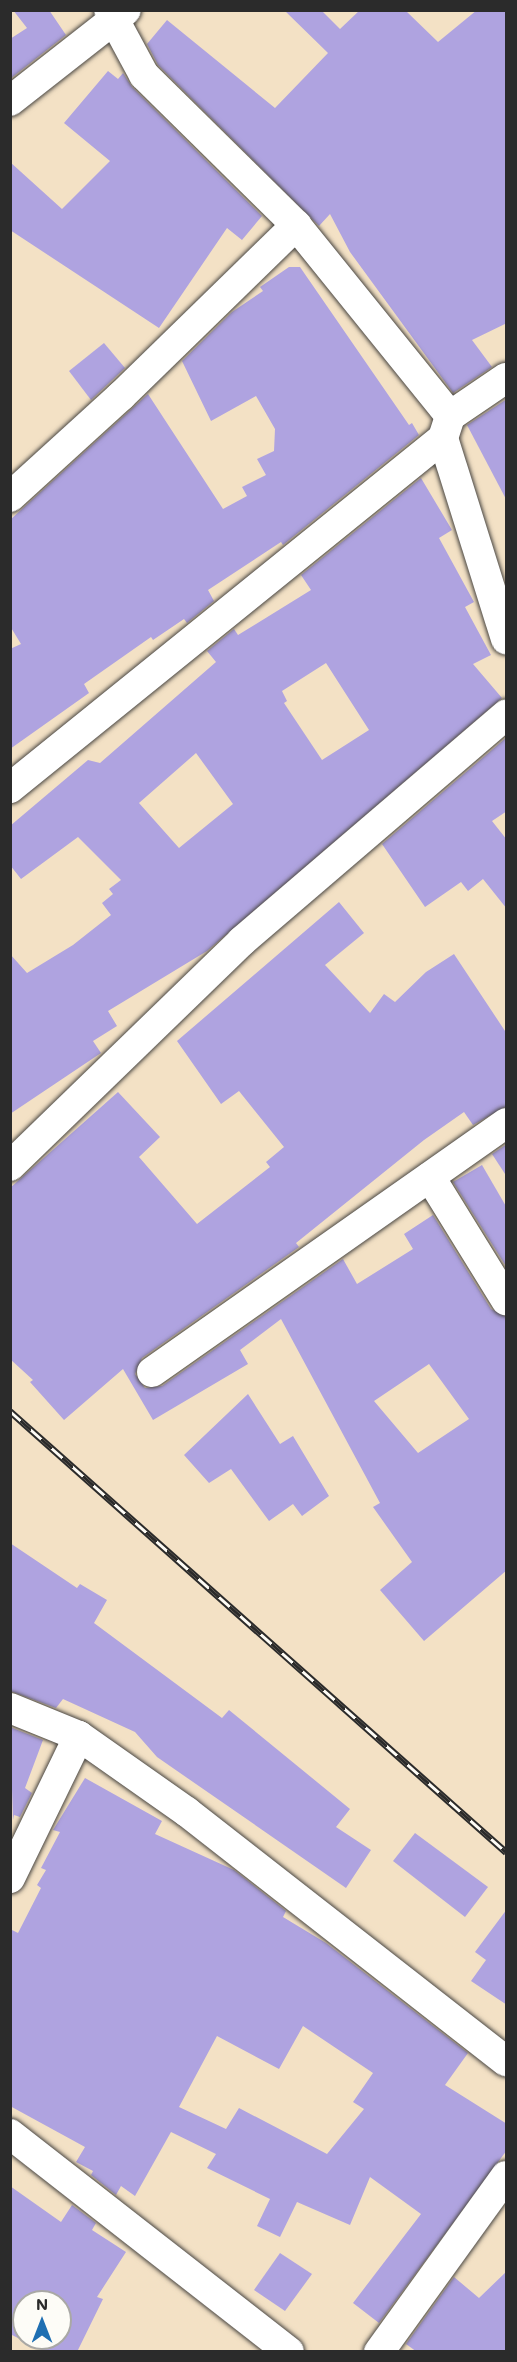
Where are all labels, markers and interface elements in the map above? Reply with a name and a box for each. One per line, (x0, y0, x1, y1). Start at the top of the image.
north arrow (12, 2290, 72, 2350)
text: N (36, 2293, 48, 2314)

